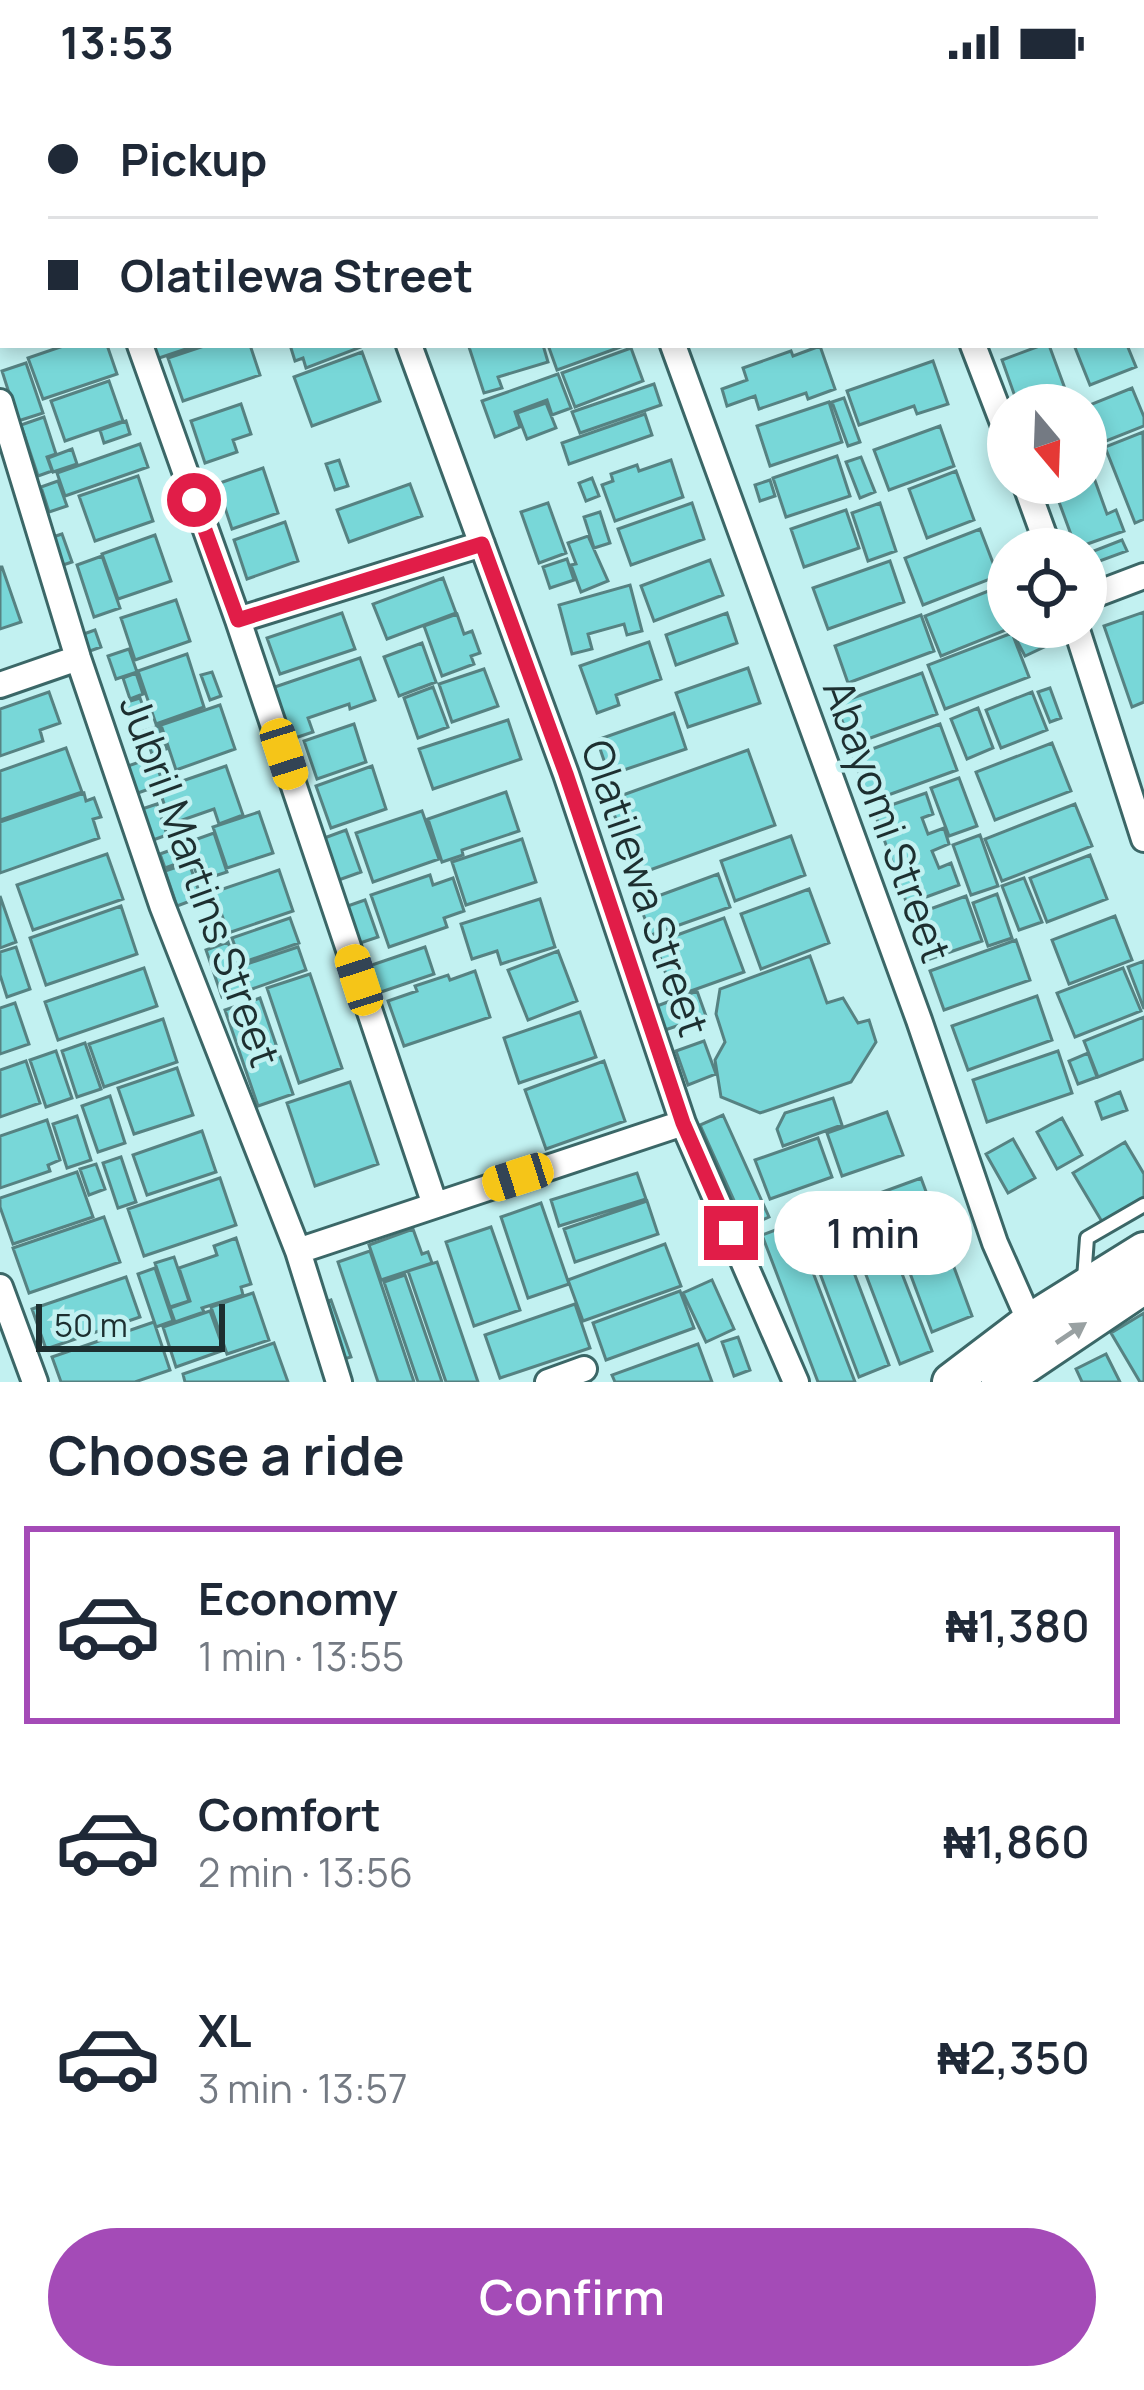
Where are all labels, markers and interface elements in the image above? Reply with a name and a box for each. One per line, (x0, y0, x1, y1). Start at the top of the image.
text: 13:53 (60, 11, 174, 73)
text: Pickup (120, 128, 267, 190)
text: Olatilewa Street (120, 244, 473, 306)
north arrow (987, 384, 1107, 504)
map controls (987, 384, 1107, 648)
route start (167, 473, 221, 527)
button: locate (987, 528, 1107, 648)
street label: Abayomi Street (810, 671, 966, 970)
street label: Jubril Martins Street (107, 687, 295, 1075)
car (256, 714, 312, 794)
street label: Olatilewa Street (568, 732, 724, 1044)
car (331, 940, 387, 1020)
car (478, 1149, 558, 1205)
callout: 1 min (773, 1191, 971, 1275)
route end (704, 1206, 758, 1260)
text: 1 min (827, 1206, 919, 1260)
scale bar (36, 1298, 225, 1351)
text: 50 m (54, 1302, 128, 1347)
one-way arrow (1055, 1322, 1088, 1344)
text: Choose a ride (48, 1417, 405, 1491)
text: Economy (198, 1567, 398, 1629)
icon: car (54, 1571, 162, 1679)
text: ₦1,380 (946, 1594, 1090, 1656)
text: 1 min · 13:55 (198, 1629, 404, 1683)
text: Comfort (198, 1783, 381, 1845)
icon: car (54, 1787, 162, 1895)
text: ₦1,860 (943, 1810, 1090, 1872)
text: 2 min · 13:56 (198, 1845, 413, 1899)
text: XL (198, 1999, 252, 2061)
icon: car (54, 2003, 162, 2111)
text: ₦2,350 (937, 2026, 1090, 2088)
text: 3 min · 13:57 (198, 2061, 408, 2115)
button: Confirm (48, 2228, 1096, 2366)

